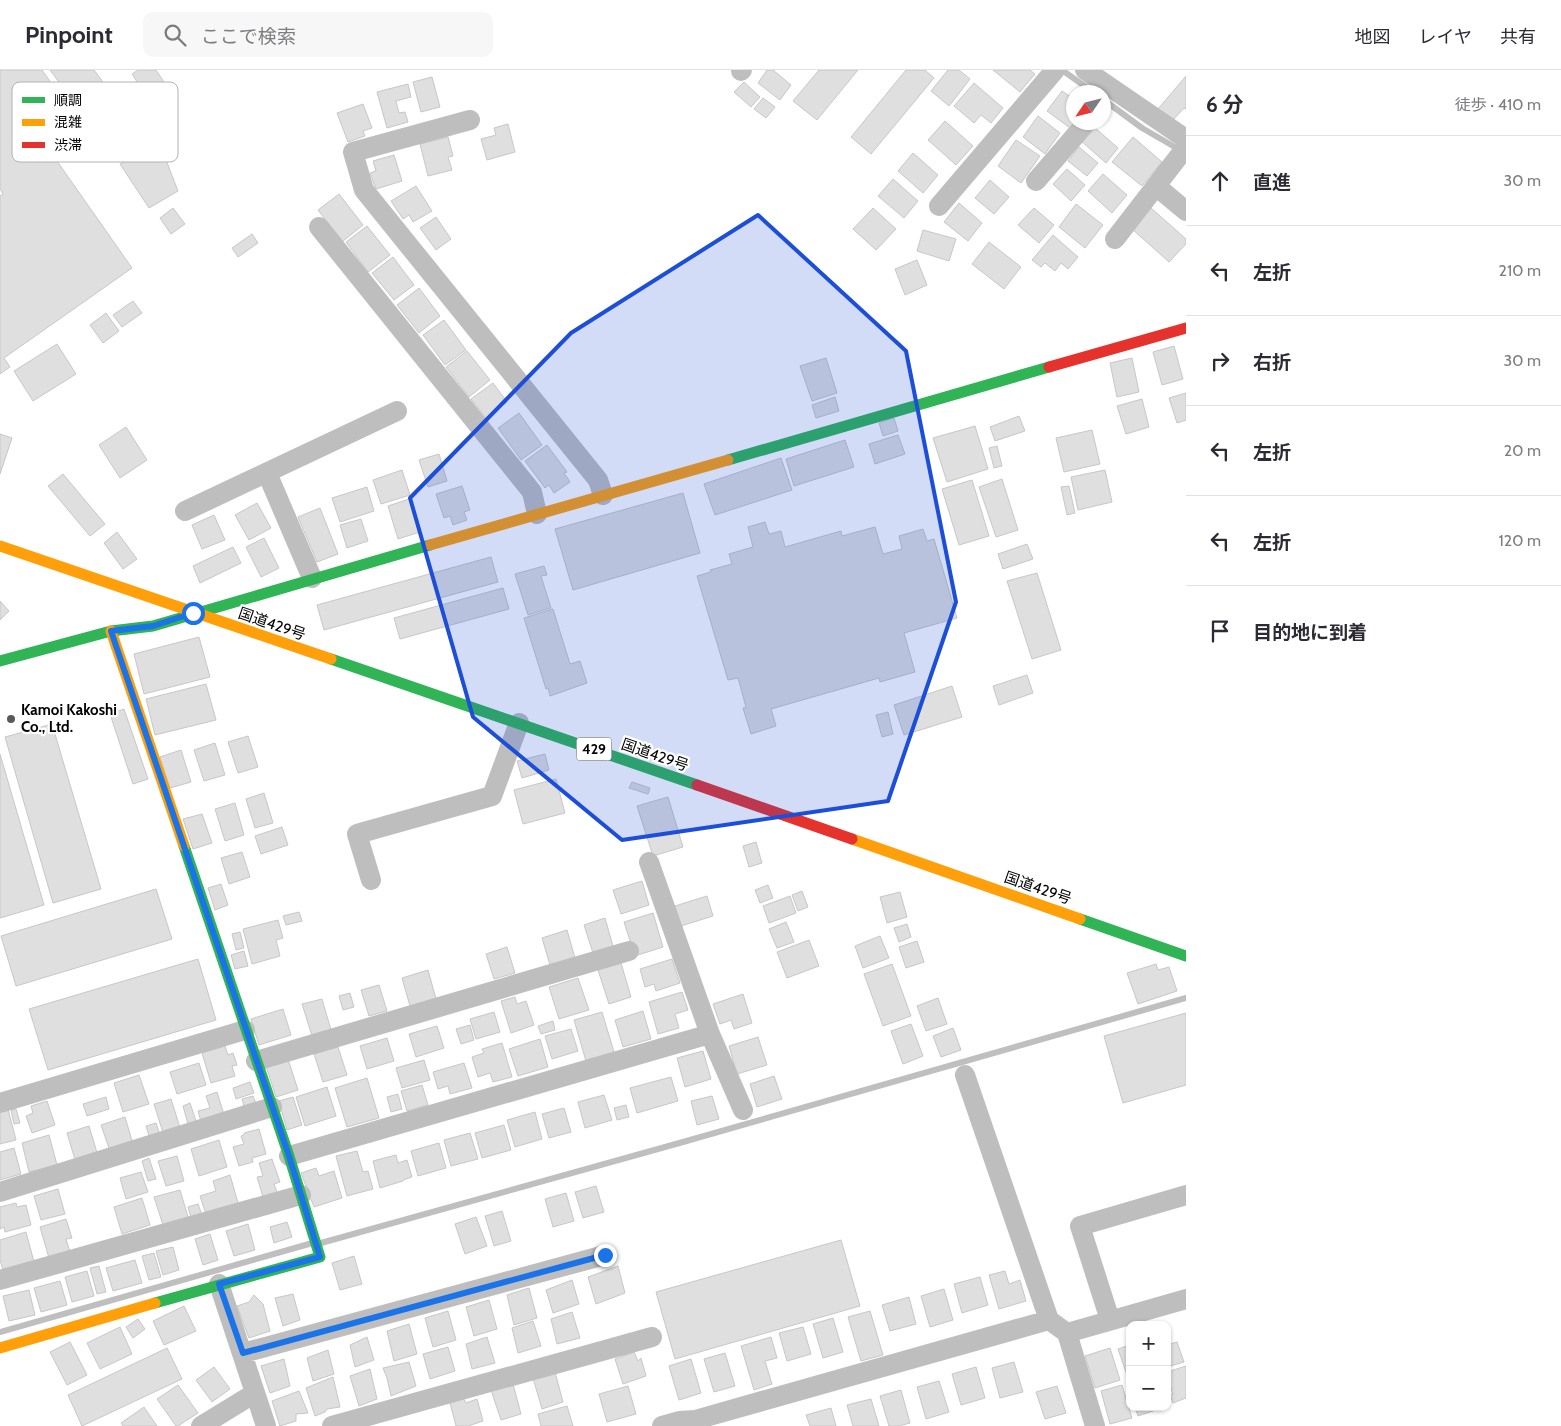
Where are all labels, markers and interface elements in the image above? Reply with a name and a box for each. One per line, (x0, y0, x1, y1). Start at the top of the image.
search box (143, 12, 493, 57)
text: Pinpoint (25, 20, 113, 49)
icon: search (161, 21, 189, 49)
text: ここで検索 (201, 25, 296, 48)
text: 地図 (1355, 26, 1391, 48)
text: レイヤ (1419, 26, 1472, 48)
text: 共有 (1500, 26, 1536, 48)
legend (12, 82, 178, 162)
north arrow (1066, 85, 1111, 130)
text: 順調 (54, 91, 82, 109)
text: 6 分 (1206, 92, 1244, 117)
text: 徒歩 · 410 m (1455, 95, 1541, 114)
text: 混雑 (54, 113, 82, 131)
text: 渋滞 (54, 136, 82, 154)
icon: ahead (1206, 167, 1234, 195)
text: 直進 (1253, 171, 1291, 194)
text: 30 m (1504, 171, 1541, 190)
icon: left (1206, 257, 1234, 285)
text: 左折 (1253, 261, 1291, 284)
text: 210 m (1499, 261, 1541, 280)
icon: right (1206, 347, 1234, 375)
text: 右折 (1253, 351, 1291, 374)
text: 30 m (1504, 351, 1541, 370)
icon: left (1206, 437, 1234, 465)
text: 左折 (1253, 441, 1291, 464)
text: 20 m (1504, 441, 1541, 460)
icon: left (1206, 527, 1234, 555)
text: 左折 (1253, 531, 1291, 554)
text: 120 m (1499, 531, 1541, 550)
route start (182, 602, 205, 625)
street label: 国道429号 (236, 604, 308, 644)
icon: arrive (1206, 617, 1234, 645)
text: 目的地に到着 (1253, 621, 1367, 644)
place label: Kamoi Kakoshi Co., Ltd. (21, 701, 117, 736)
marker: Kamoi Kakoshi Co., Ltd. (5, 713, 17, 725)
street label: 国道429号 (619, 735, 691, 775)
road number: 429 (576, 738, 612, 761)
street label: 国道429号 (1002, 868, 1074, 908)
route end (594, 1244, 617, 1267)
map controls (1126, 1321, 1171, 1411)
button: + (1126, 1321, 1171, 1366)
button: − (1126, 1366, 1171, 1411)

